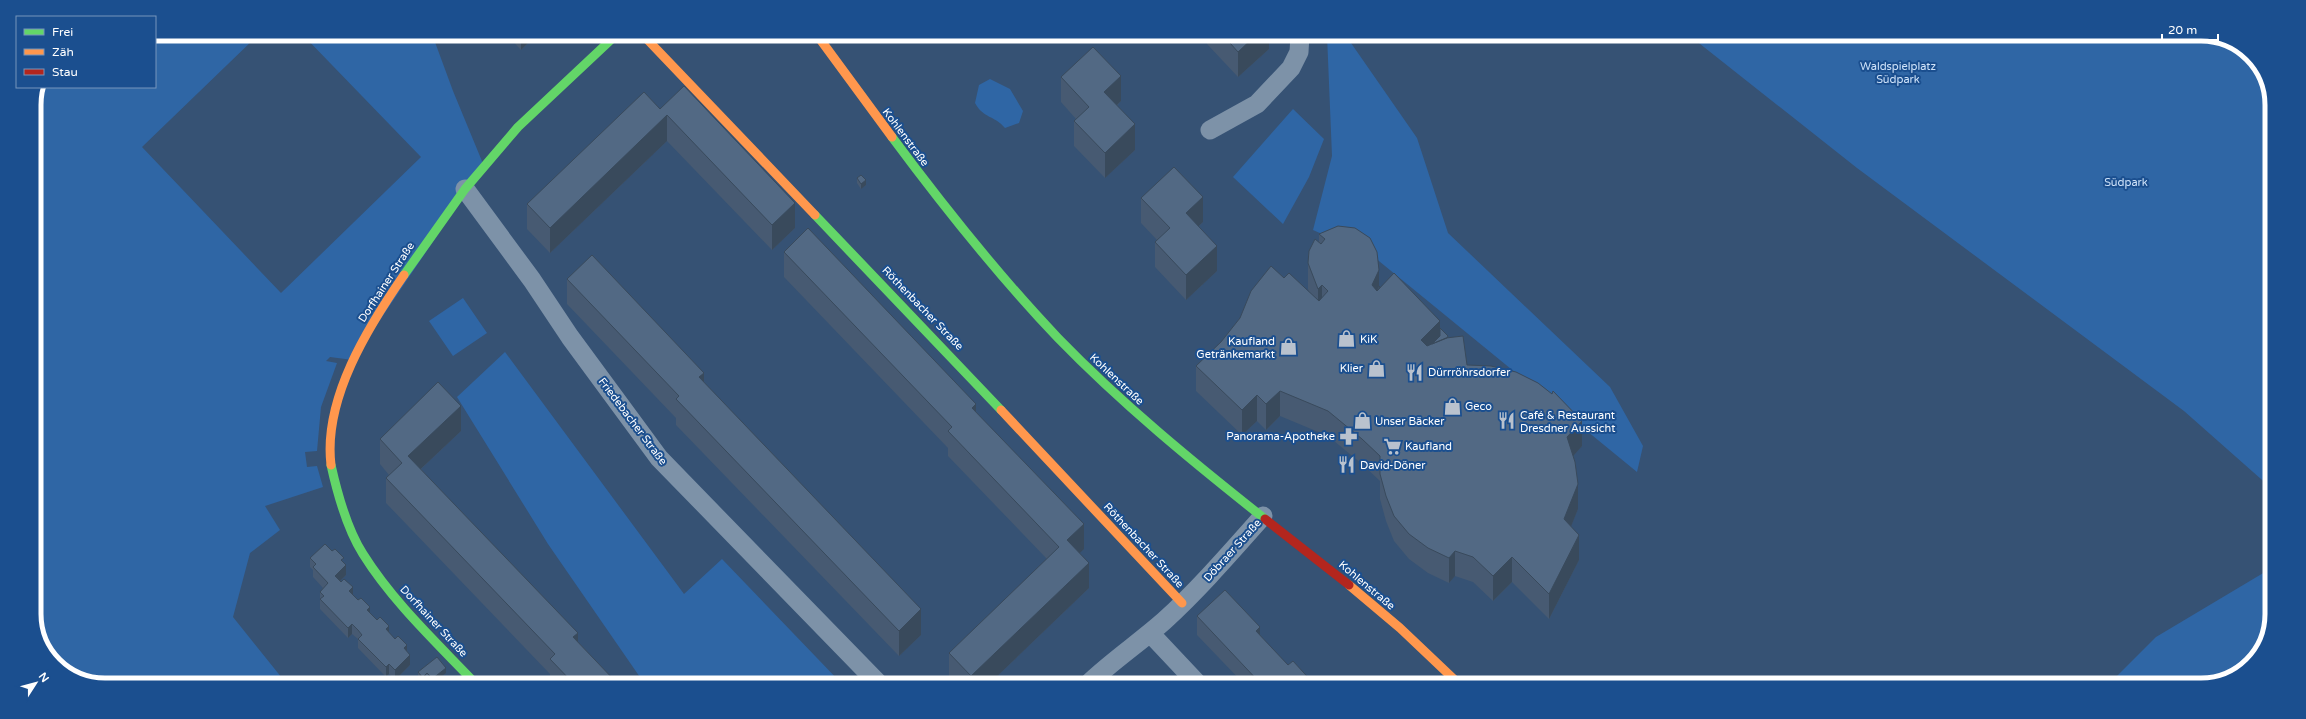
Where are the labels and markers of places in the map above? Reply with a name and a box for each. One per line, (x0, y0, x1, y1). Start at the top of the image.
shop icon: KiK (1337, 329, 1357, 349)
place label: KiK (1360, 333, 1378, 346)
place label: Kaufland Getränkemarkt (1196, 335, 1275, 361)
shop icon: Kaufland Getränkemarkt (1278, 337, 1298, 357)
shop icon: Klier (1366, 358, 1386, 378)
place label: Klier (1340, 362, 1364, 375)
restaurant icon: Dürrröhrsdorfer (1405, 362, 1425, 382)
place label: Dürrröhrsdorfer (1428, 366, 1511, 379)
shop icon: Geco (1442, 396, 1462, 416)
place label: Geco (1465, 400, 1492, 413)
place label: Café & Restaurant Dresdner Aussicht (1520, 409, 1615, 435)
shop icon: Unser Bäcker (1352, 411, 1372, 431)
restaurant icon: Café & Restaurant Dresdner Aussicht (1497, 411, 1517, 431)
place label: Unser Bäcker (1375, 415, 1445, 428)
pharmacy icon: Panorama-Apotheke (1338, 426, 1358, 446)
place label: Panorama-Apotheke (1226, 430, 1335, 443)
supermarket icon: Kaufland (1382, 436, 1402, 456)
place label: Kaufland (1405, 440, 1452, 453)
restaurant icon: David-Döner (1337, 455, 1357, 475)
place label: David-Döner (1360, 459, 1426, 472)

